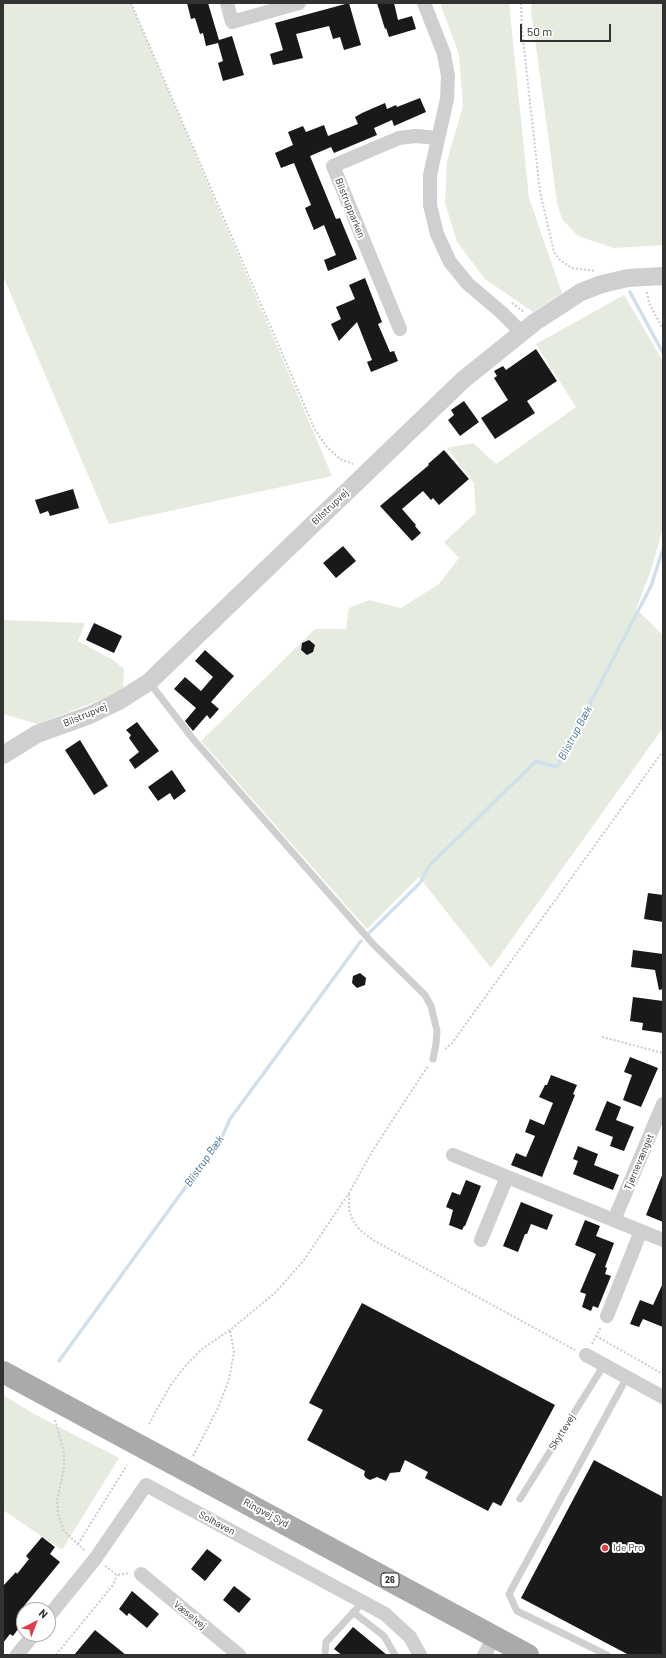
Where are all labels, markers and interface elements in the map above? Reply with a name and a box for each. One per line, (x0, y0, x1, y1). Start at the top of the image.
scale bar (522, 16, 613, 42)
text: 50 m (527, 24, 552, 38)
street label: Bilstrupparken (332, 176, 368, 240)
street label: Bilstrupvej (309, 487, 351, 527)
street label: Bilstrupvej (61, 700, 109, 730)
water label: Blistrup Bæk (555, 704, 595, 762)
street label: Tjørnevænget (622, 1132, 656, 1192)
water label: Blistrup Bæk (182, 1133, 226, 1189)
street label: Skyttevej (546, 1412, 578, 1452)
street label: Ringvej Syd (241, 1496, 291, 1530)
street label: Solhaven (197, 1508, 237, 1538)
place label: Ide Pro (613, 1542, 643, 1554)
marker: Ide Pro (600, 1543, 610, 1553)
road number: 26 (381, 1573, 399, 1587)
street label: Væselvej (171, 1598, 209, 1632)
north arrow (16, 1602, 56, 1642)
text: N (37, 1606, 51, 1621)

